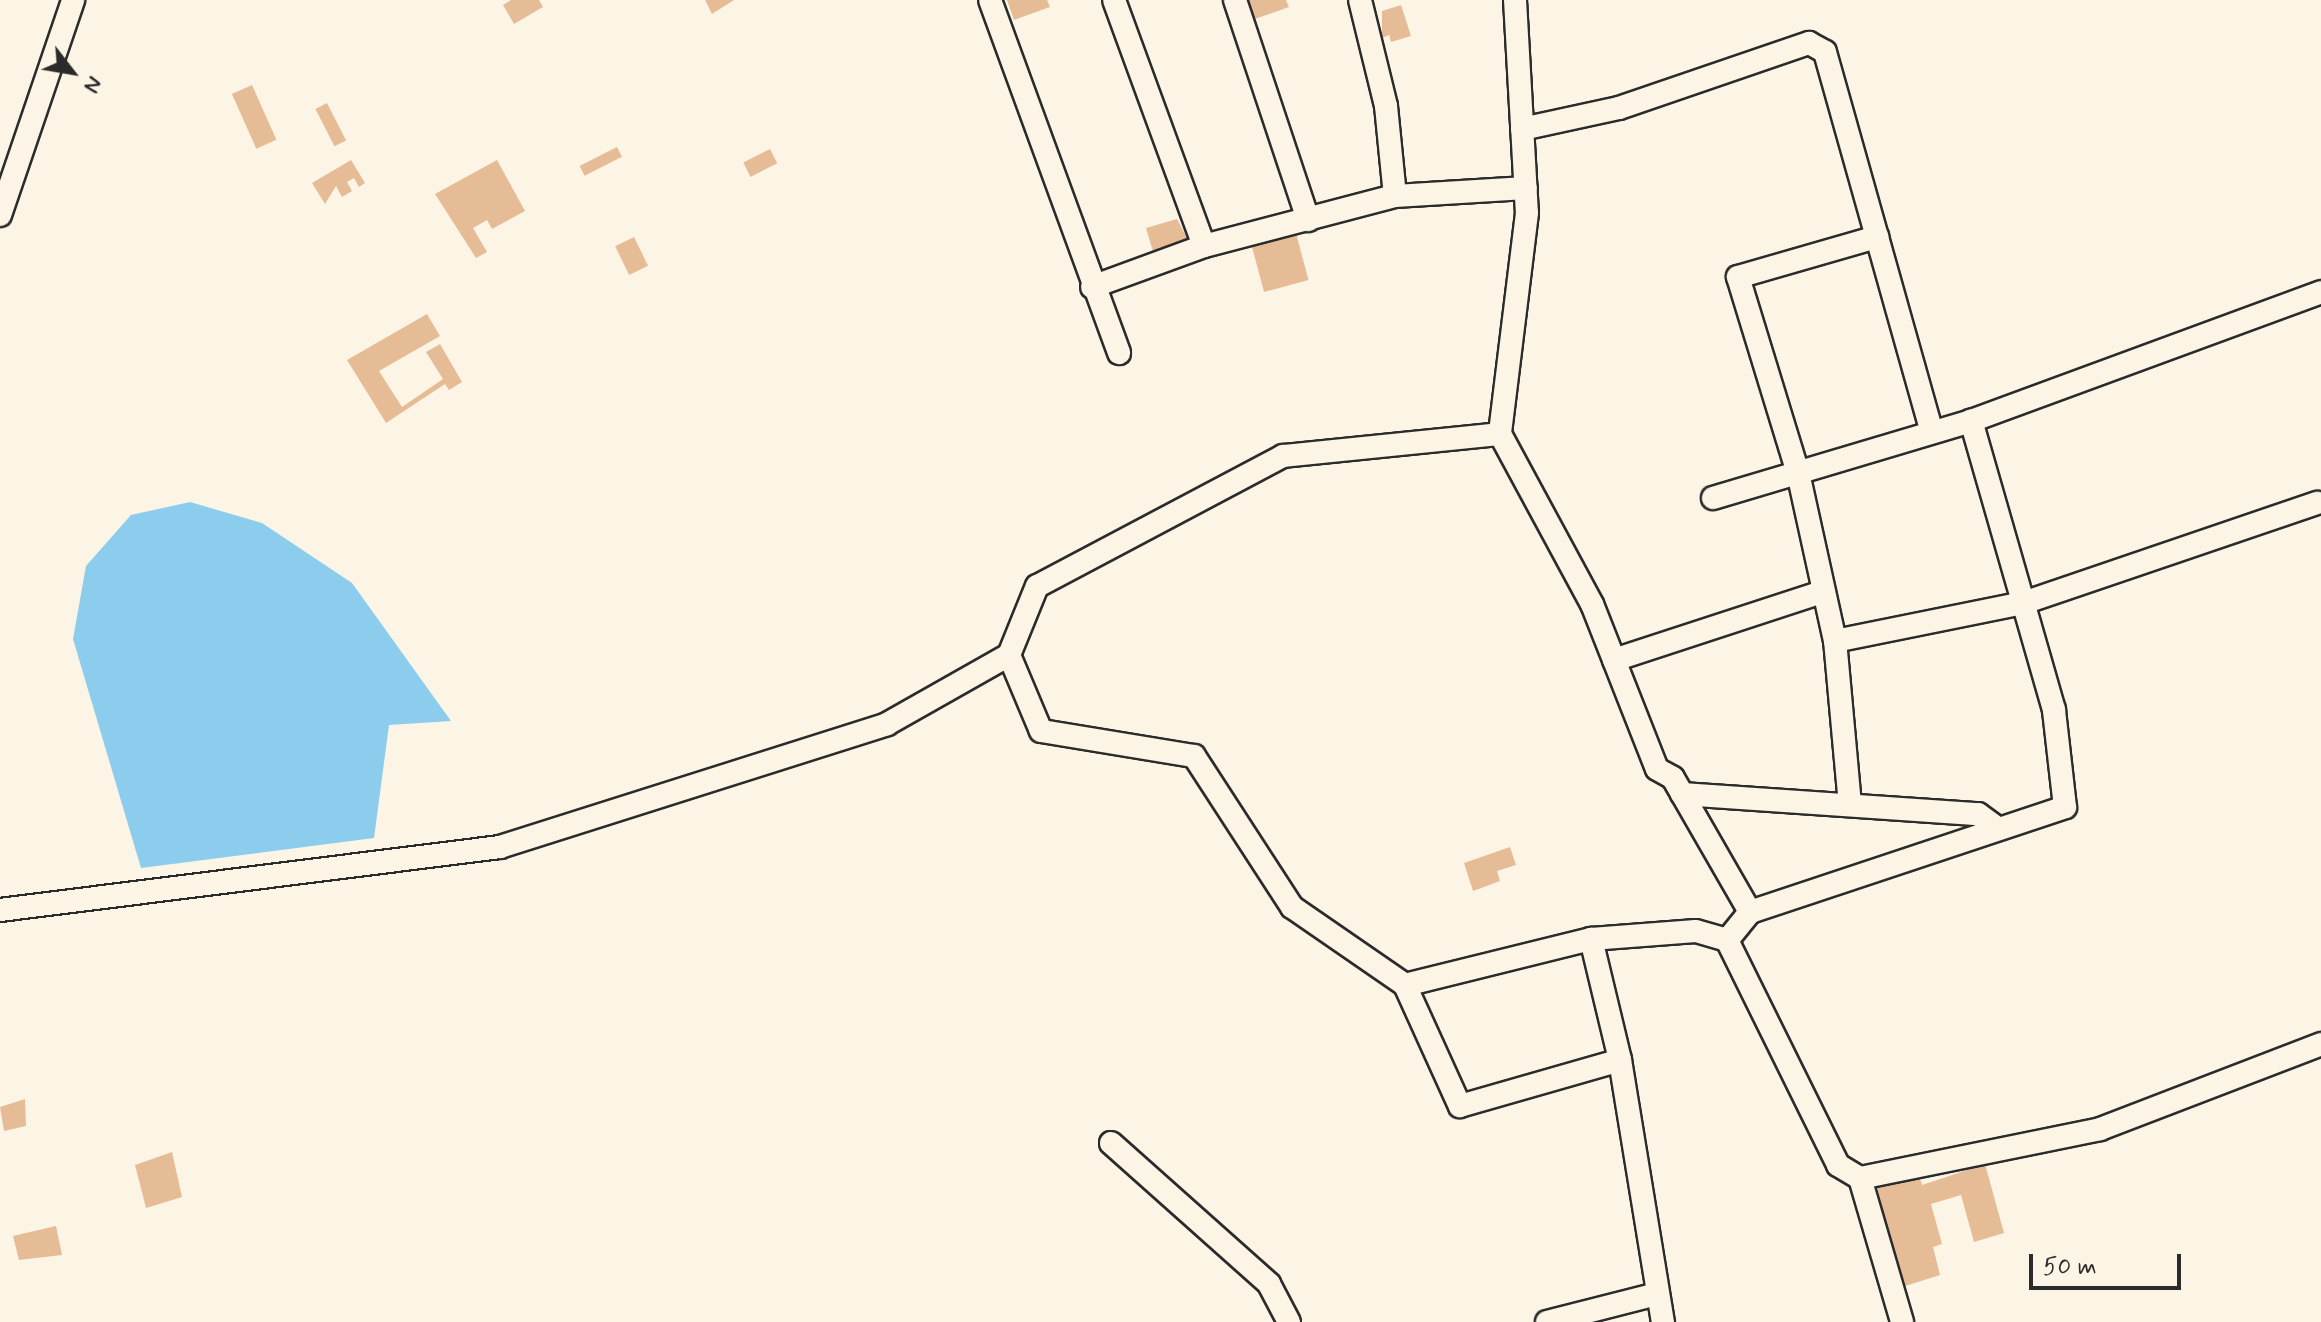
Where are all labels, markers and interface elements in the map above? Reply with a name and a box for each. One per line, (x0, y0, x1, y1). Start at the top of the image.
north arrow (32, 32, 112, 112)
text: N (77, 71, 108, 98)
scale bar (2033, 1238, 2185, 1288)
text: 50 m (2043, 1252, 2097, 1283)

